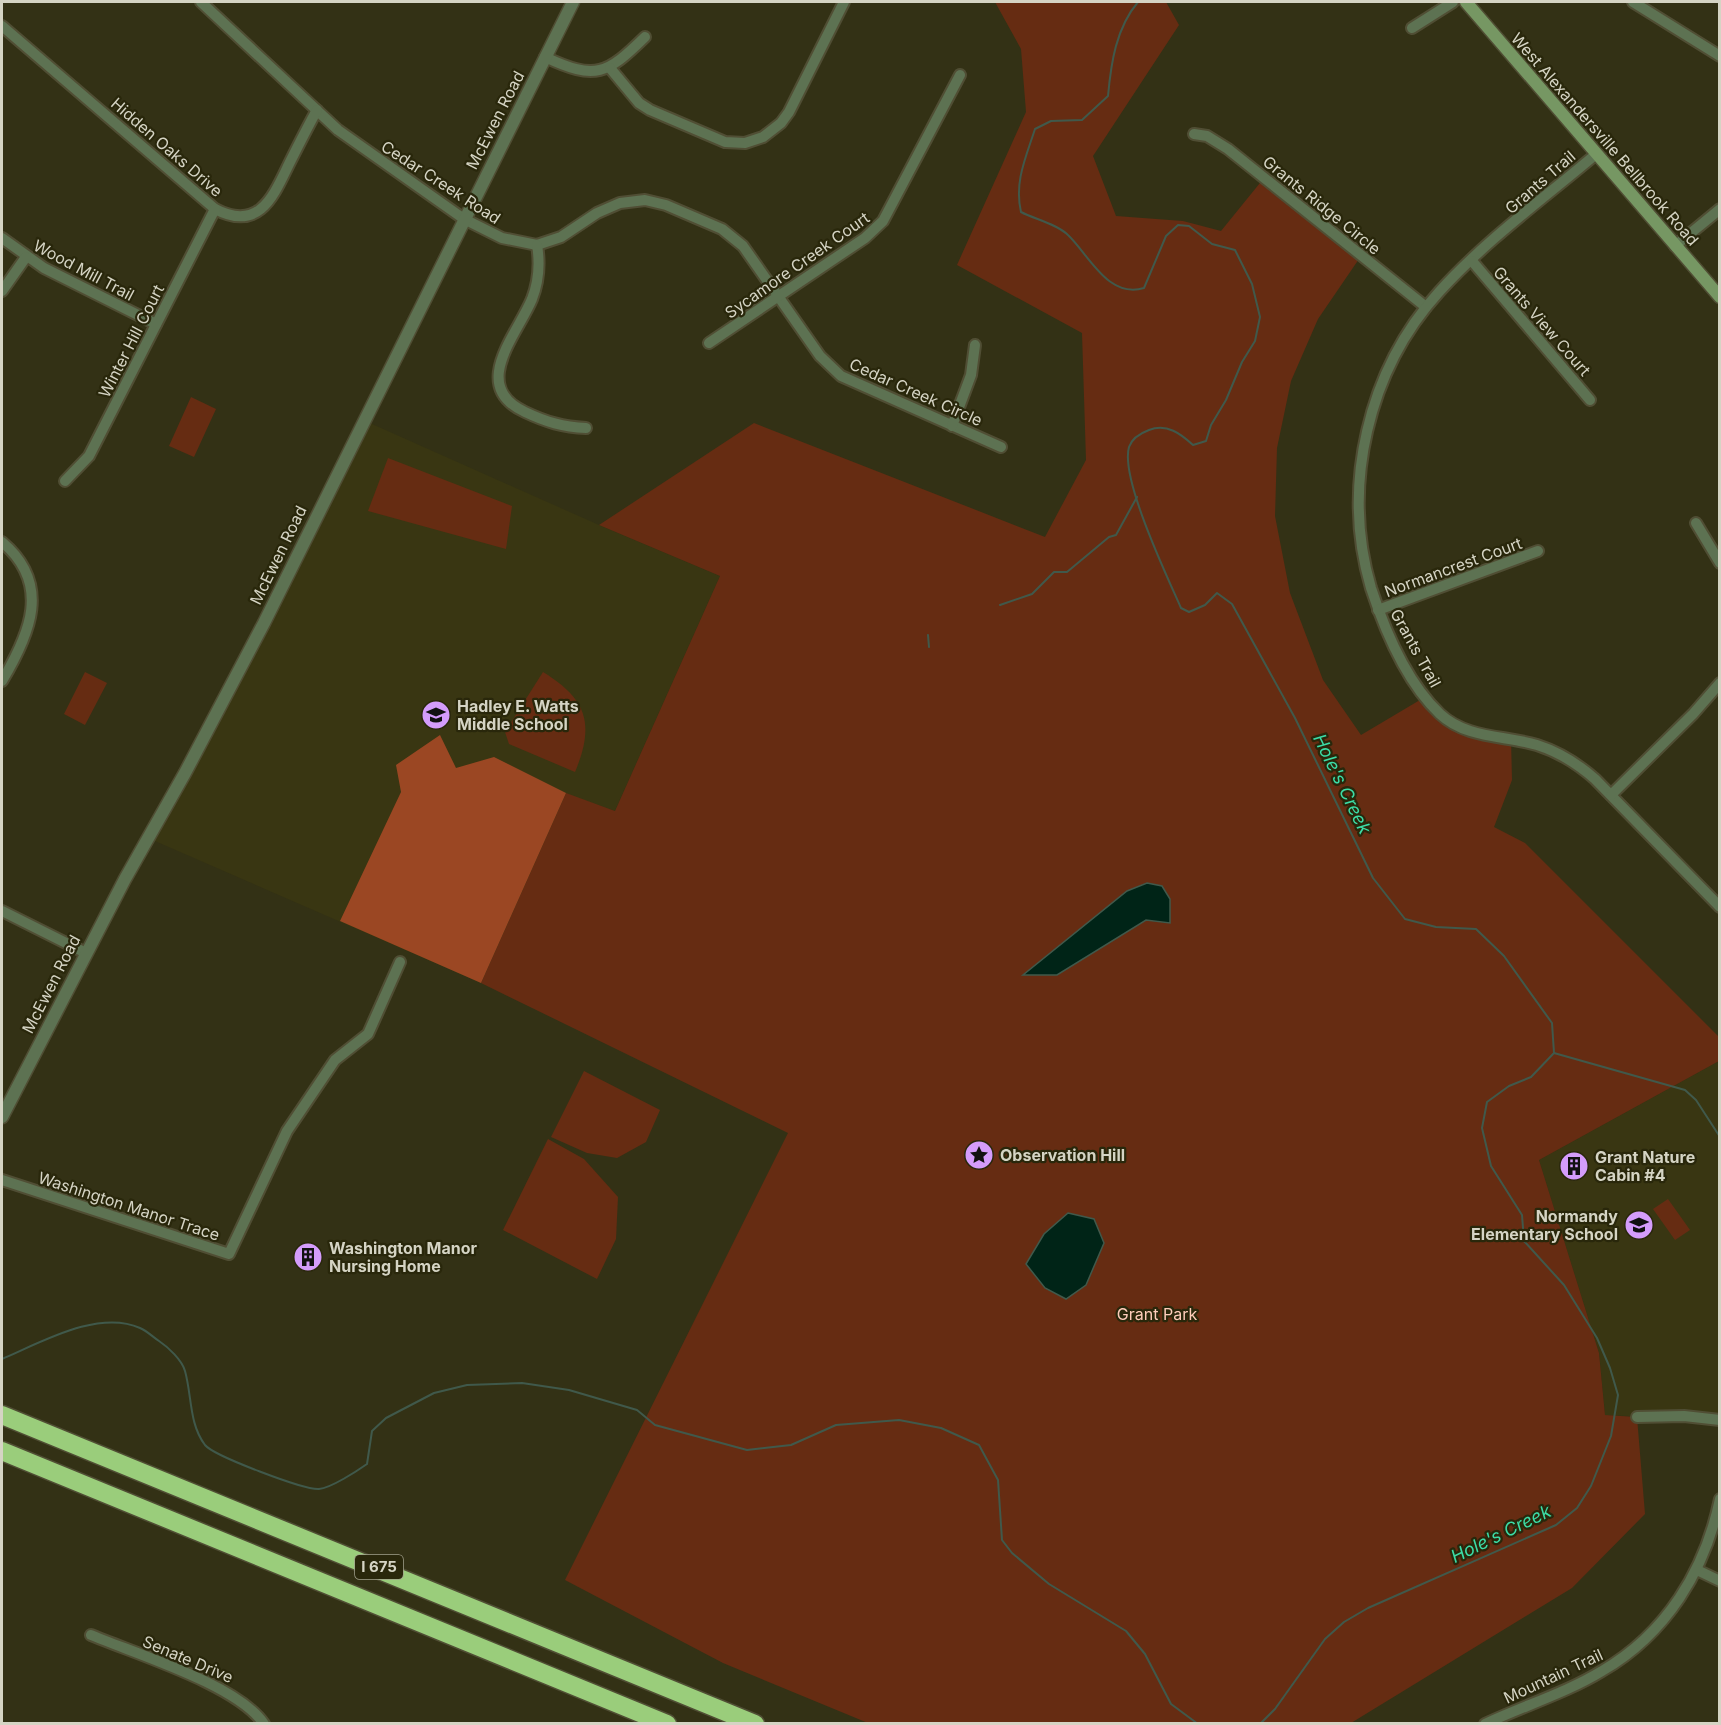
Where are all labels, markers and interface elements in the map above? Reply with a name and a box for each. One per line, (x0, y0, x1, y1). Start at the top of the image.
street label: West Alexandersville Bellbrook Road (1507, 28, 1703, 250)
street label: McEwen Road (462, 67, 528, 173)
street label: Hidden Oaks Drive (107, 93, 227, 201)
street label: Cedar Creek Road (378, 136, 504, 228)
street label: Grants Trail (1501, 146, 1579, 218)
street label: Grants Ridge Circle (1259, 151, 1385, 259)
street label: Sycamore Creek Court (721, 207, 873, 323)
street label: Wood Mill Trail (30, 235, 138, 305)
street label: Grants View Court (1489, 262, 1595, 380)
street label: Winter Hill Court (94, 281, 168, 401)
street label: Cedar Creek Circle (846, 354, 986, 430)
street label: McEwen Road (245, 502, 311, 608)
street label: Normancrest Court (1381, 533, 1525, 601)
street label: Grants Trail (1386, 605, 1446, 691)
place label: Hadley E. Watts Middle School (457, 696, 579, 734)
school or university icon: Hadley E. Watts Middle School (420, 699, 452, 731)
water label: Hole's Creek (1309, 730, 1376, 838)
street label: McEwen Road (18, 931, 84, 1037)
place icon: Observation Hill (963, 1139, 995, 1171)
place label: Observation Hill (1000, 1145, 1125, 1165)
place label: Grant Nature Cabin #4 (1595, 1147, 1695, 1185)
building icon: Grant Nature Cabin #4 (1558, 1150, 1590, 1182)
street label: Washington Manor Trace (36, 1167, 222, 1245)
place label: Normandy Elementary School (1471, 1206, 1618, 1244)
school or university icon: Normandy Elementary School (1623, 1209, 1655, 1241)
place label: Washington Manor Nursing Home (329, 1238, 478, 1276)
building icon: Washington Manor Nursing Home (292, 1241, 324, 1273)
park label: Grant Park (1117, 1304, 1197, 1324)
water label: Hole's Creek (1447, 1500, 1555, 1567)
road number: I 675 (355, 1555, 403, 1579)
street label: Senate Drive (140, 1631, 236, 1687)
street label: Mountain Trail (1500, 1644, 1606, 1708)

